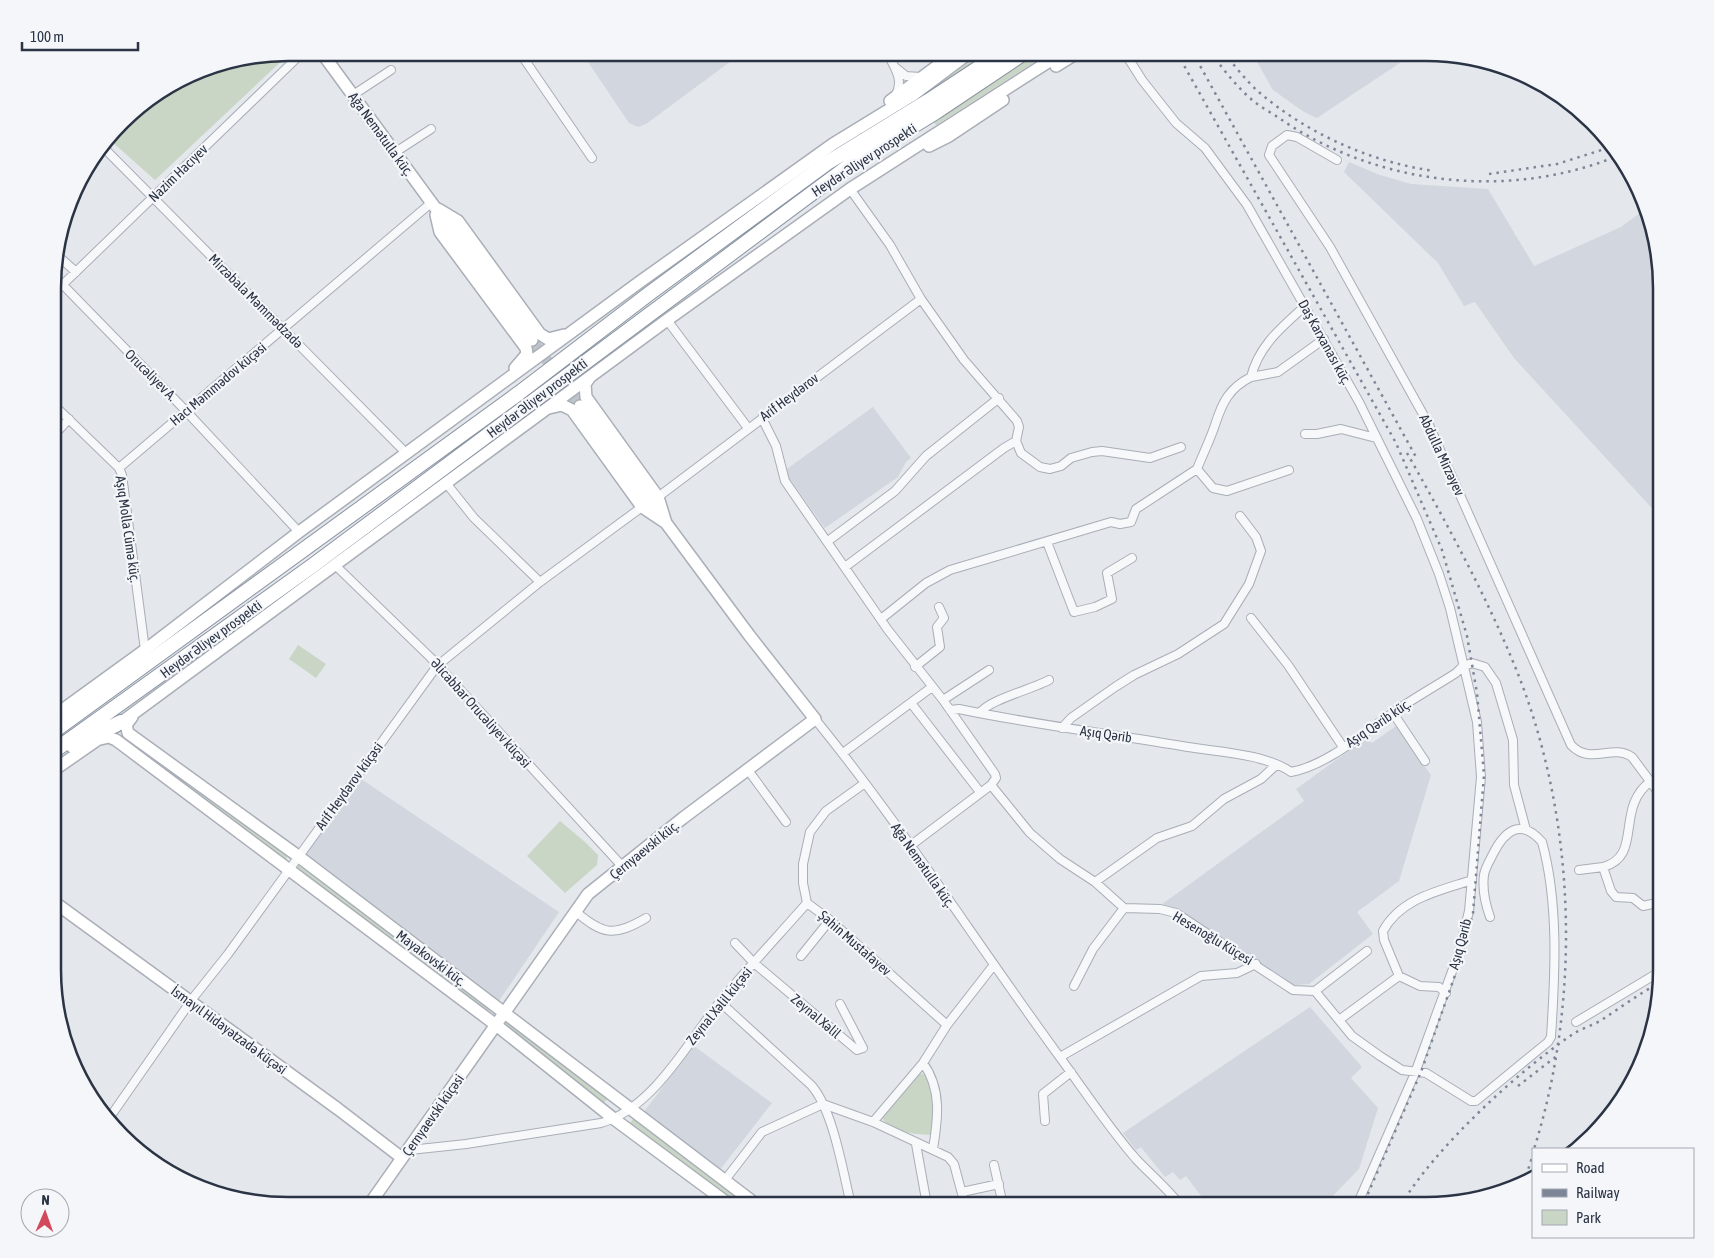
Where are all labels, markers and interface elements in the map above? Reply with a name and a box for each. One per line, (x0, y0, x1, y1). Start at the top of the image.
scale bar (22, 20, 139, 52)
text: 100 m (30, 28, 64, 45)
street label: Ağa Nemətulla küç. (345, 89, 417, 179)
street label: Heydər Əliyev prospekti (809, 120, 919, 200)
street label: Nazim Hacıyev (145, 141, 211, 205)
street label: Mirzəbala Məmmədzadə (206, 251, 306, 351)
street label: Daş Karxanası küç. (1295, 297, 1355, 387)
street label: Hacı Məmmədov küçəsi (167, 339, 269, 429)
street label: Orucəliyev A. (122, 346, 180, 404)
street label: Heydər Əliyev prospekti (484, 355, 590, 441)
street label: Arif Heydərov (757, 370, 822, 424)
street label: Abdulla Mirzəyev (1416, 412, 1468, 499)
street label: Aşıq Molla Cümə küç. (113, 475, 143, 583)
street label: Heydər Əliyev prospekti (157, 597, 265, 681)
street label: Əlicabbar Orucəliyev küçəsi (428, 655, 534, 771)
street label: Aşıq Qərib küç. (1343, 696, 1413, 750)
street label: Aşıq Qərib (1079, 722, 1133, 746)
street label: Arif Heydərov küçəsi (312, 739, 386, 833)
street label: Çernyaevski küç. (606, 817, 682, 883)
street label: Ağa Nemətulla küç. (888, 820, 958, 910)
street label: Şahin Mustafayev (816, 907, 895, 979)
street label: Hesenoğlu Küçesi (1170, 908, 1256, 968)
street label: Aşıq Qərib (1446, 916, 1475, 971)
street label: Mayakovski küç. (393, 927, 469, 989)
street label: Zeynal Xəlil küçəsi (683, 964, 755, 1048)
street label: İsmayıl Hidayətzadə küçəsi (168, 983, 290, 1077)
street label: Zeynal Xəlil (788, 990, 844, 1042)
street label: Çernyaevski küçəsi (399, 1071, 467, 1159)
legend (1532, 1148, 1694, 1238)
text: Road (1576, 1159, 1605, 1176)
text: Railway (1576, 1184, 1620, 1201)
north arrow (20, 1188, 70, 1238)
text: N (41, 1192, 50, 1208)
text: Park (1576, 1209, 1601, 1226)

